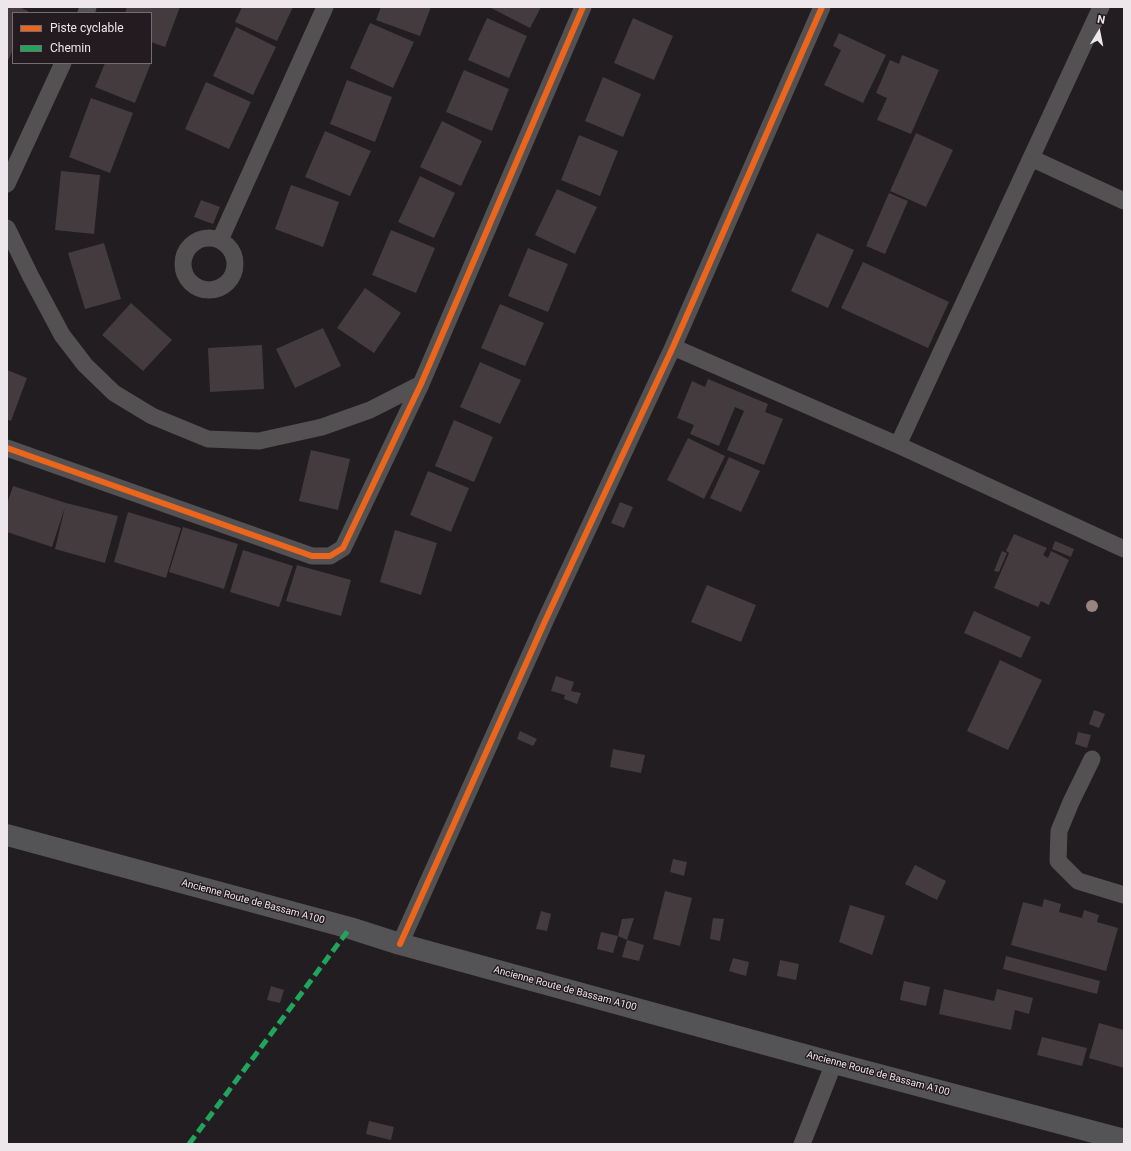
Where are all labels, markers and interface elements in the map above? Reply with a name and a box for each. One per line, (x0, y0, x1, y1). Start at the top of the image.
legend (12, 12, 152, 64)
north arrow (1079, 12, 1119, 52)
text: N (1096, 13, 1106, 27)
text: Piste cyclable (50, 21, 124, 35)
text: Chemin (50, 41, 91, 55)
street label: Ancienne Route de Bassam A100 (180, 877, 326, 927)
street label: Ancienne Route de Bassam A100 (492, 964, 638, 1014)
street label: Ancienne Route de Bassam A100 (805, 1049, 951, 1099)

